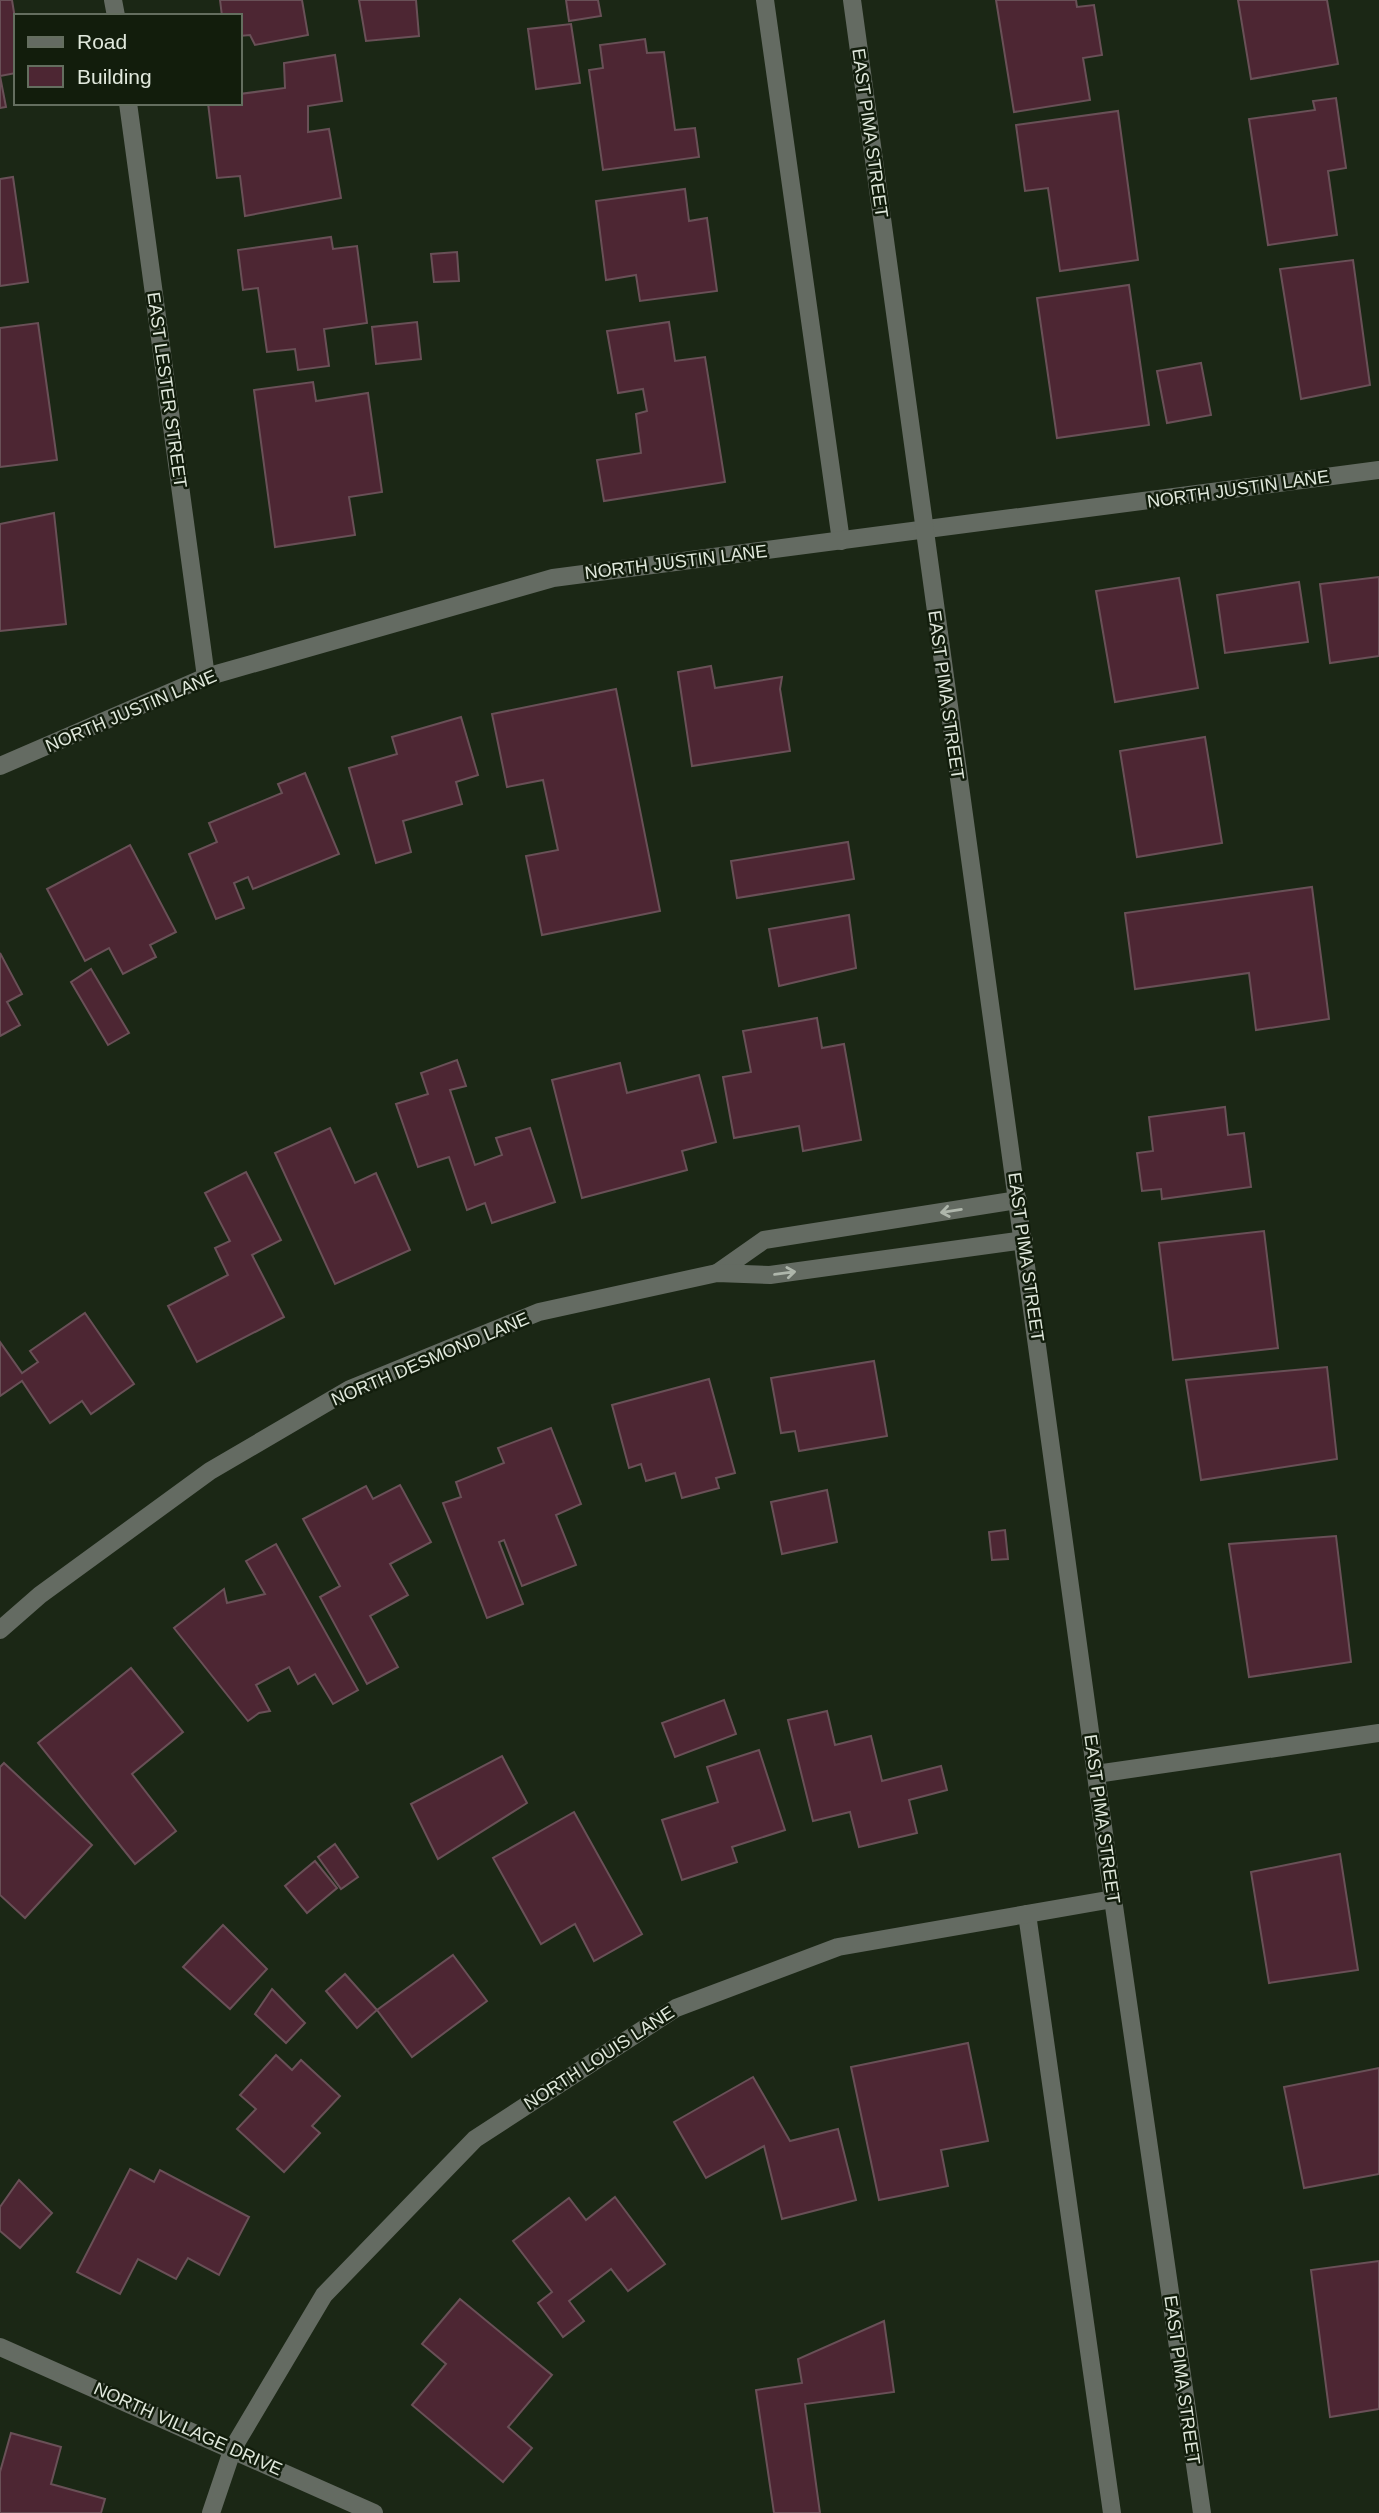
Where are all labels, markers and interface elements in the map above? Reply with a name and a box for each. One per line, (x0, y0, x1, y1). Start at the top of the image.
legend (14, 14, 242, 105)
text: Road (77, 30, 127, 53)
street label: EAST PIMA STREET (848, 47, 892, 219)
text: Building (77, 65, 152, 88)
street label: EAST LESTER STREET (143, 291, 191, 489)
street label: NORTH JUSTIN LANE (1146, 466, 1330, 512)
street label: NORTH JUSTIN LANE (584, 541, 768, 583)
street label: EAST PIMA STREET (924, 609, 968, 781)
street label: NORTH JUSTIN LANE (43, 666, 219, 756)
street label: EAST PIMA STREET (1004, 1171, 1048, 1343)
one-way arrow (940, 1205, 963, 1218)
one-way arrow (773, 1266, 796, 1279)
street label: NORTH DESMOND LANE (328, 1308, 532, 1410)
street label: EAST PIMA STREET (1080, 1733, 1124, 1905)
street label: NORTH LOUIS LANE (520, 2002, 678, 2114)
street label: EAST PIMA STREET (1160, 2294, 1204, 2466)
street label: NORTH VILLAGE DRIVE (91, 2378, 285, 2480)

